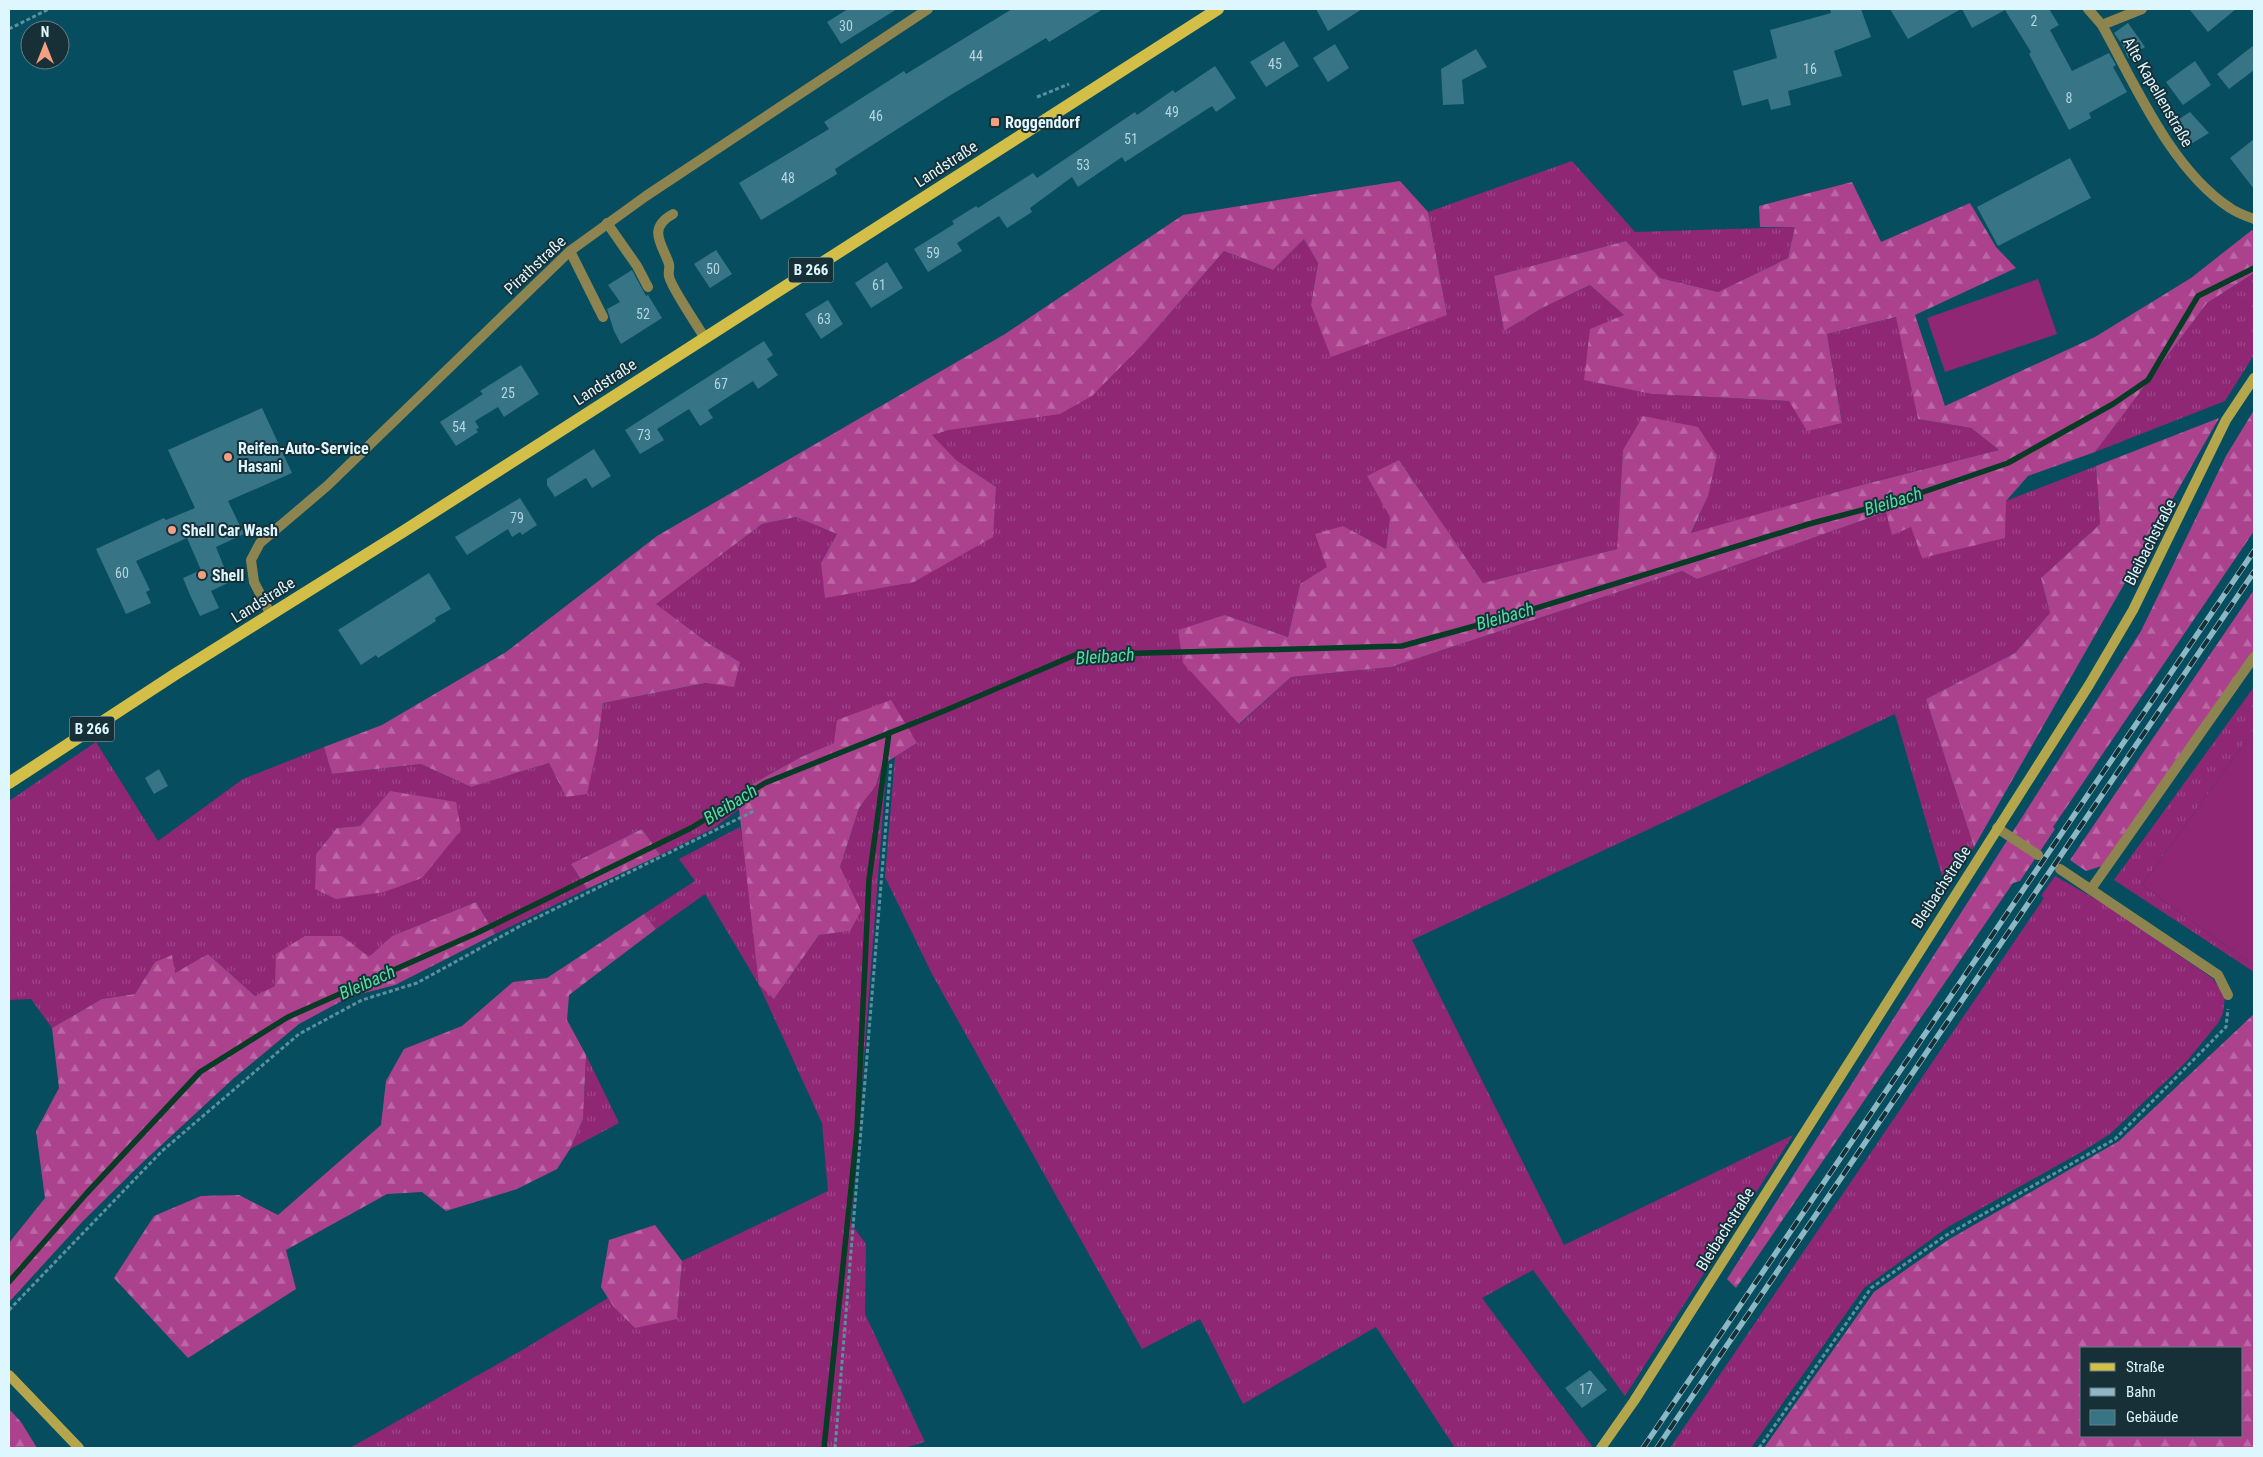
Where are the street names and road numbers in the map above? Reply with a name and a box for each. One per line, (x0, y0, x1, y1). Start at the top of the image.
street label: Alte Kapellenstraße (2119, 34, 2197, 150)
street label: Landstraße (911, 137, 981, 191)
street label: Pirathstraße (500, 232, 570, 298)
road number: B 266 (788, 258, 834, 282)
street label: Landstraße (570, 355, 640, 409)
street label: Bleibachstraße (2120, 496, 2180, 588)
street label: Landstraße (228, 573, 298, 627)
road number: B 266 (70, 716, 114, 742)
street label: Bleibachstraße (1907, 842, 1975, 932)
street label: Bleibachstraße (1692, 1184, 1758, 1274)

